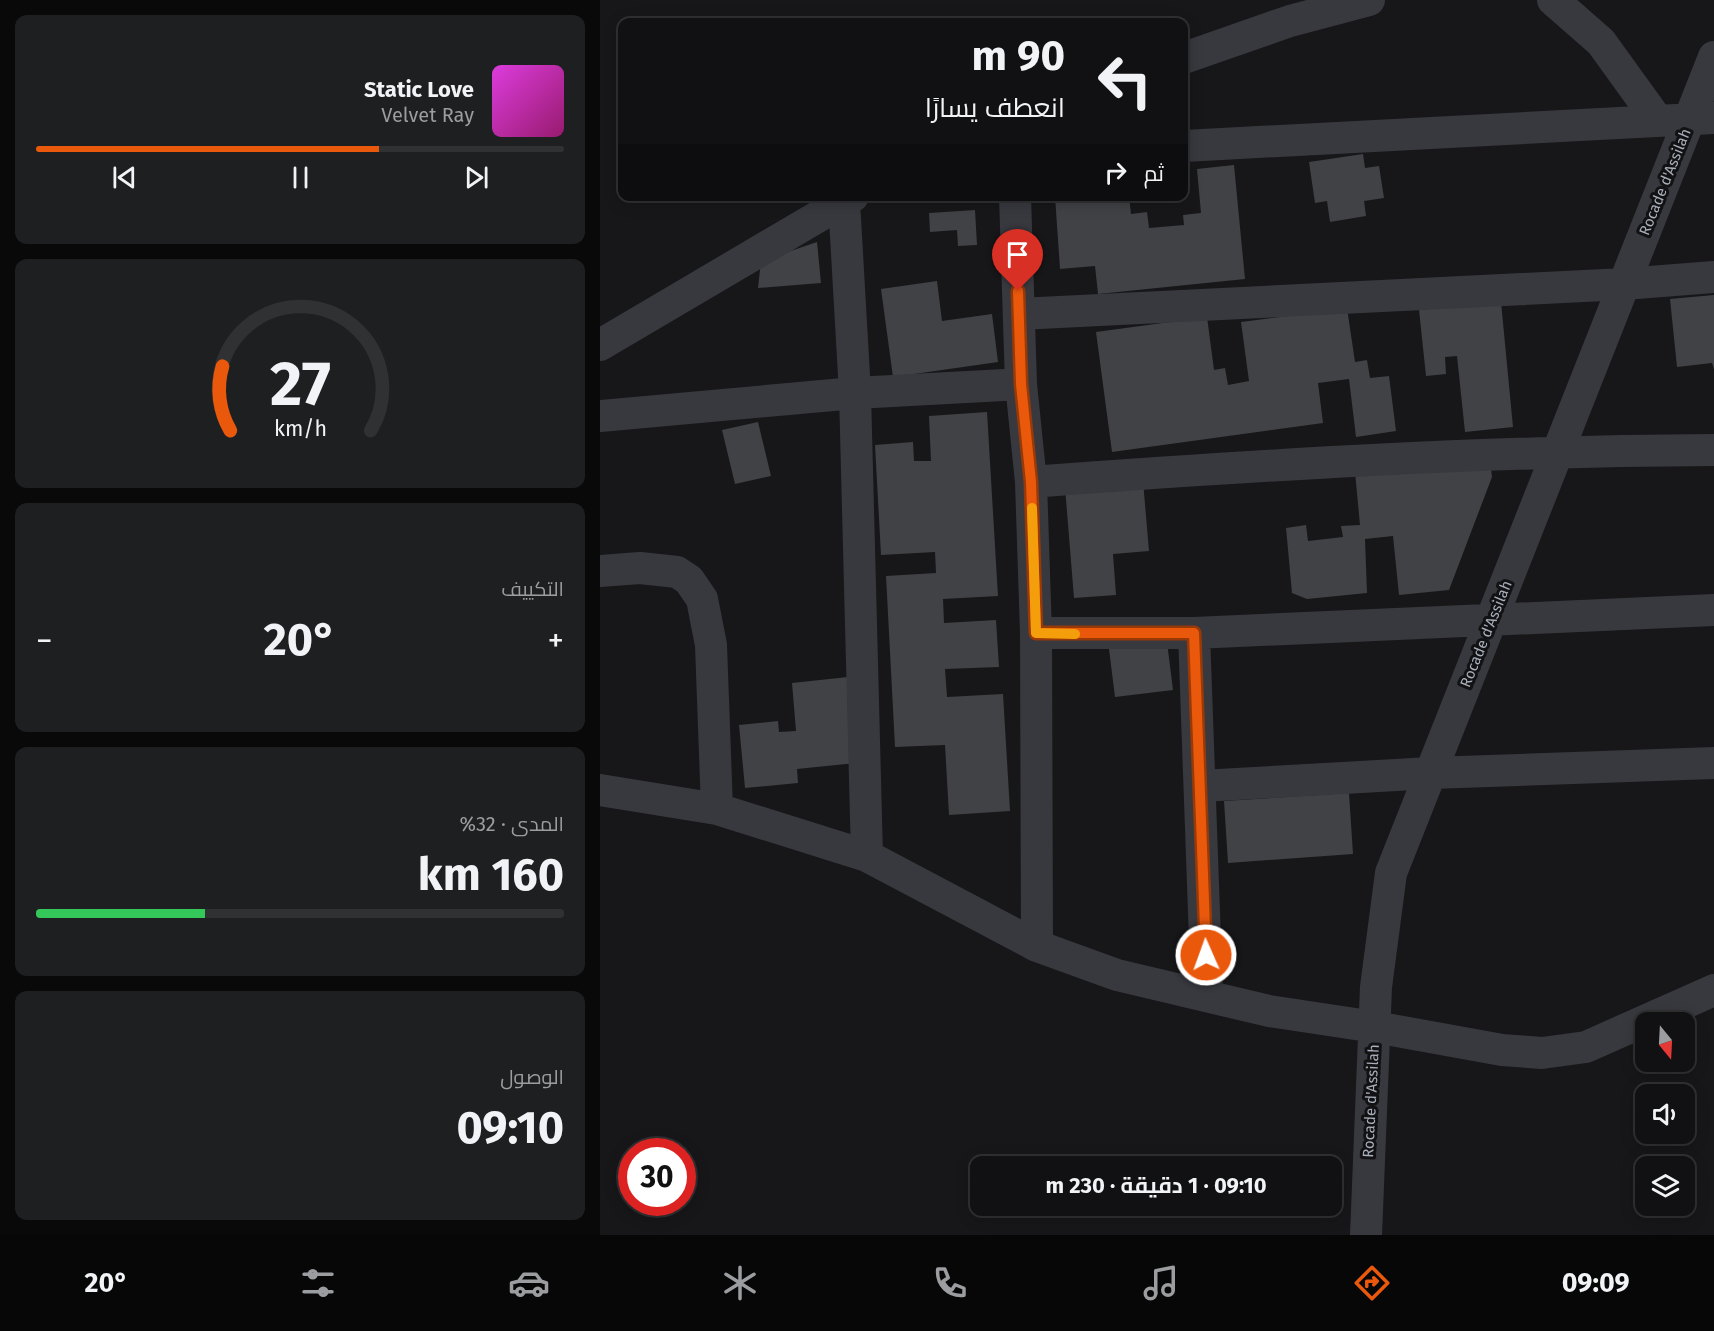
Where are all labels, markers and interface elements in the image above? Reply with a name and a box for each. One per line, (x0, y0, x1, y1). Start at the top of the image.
text: 90 m (971, 31, 1065, 81)
icon: left (1086, 42, 1164, 120)
text: Static Love (364, 76, 474, 103)
text: انعطف يسارًا (925, 92, 1065, 124)
text: Velvet Ray (381, 103, 474, 127)
street label: Rocade d'Assilah (1635, 126, 1695, 238)
icon: right (1099, 156, 1132, 189)
text: ثم (1144, 160, 1164, 187)
icon: previous (108, 161, 141, 194)
icon: pause (284, 161, 317, 194)
icon: next (460, 161, 493, 194)
pin (992, 229, 1043, 291)
icon: arrive (1001, 238, 1034, 271)
text: 27 (270, 347, 330, 422)
text: km/h (273, 416, 327, 442)
text: التكييف (501, 577, 564, 601)
street label: Rocade d'Assilah (1456, 578, 1516, 690)
text: 20° (263, 613, 337, 667)
text: − (36, 621, 53, 661)
text: + (548, 621, 564, 661)
text: المدى · 32% (459, 812, 564, 836)
text: 160 km (418, 848, 564, 902)
position arrow (1174, 923, 1238, 987)
north arrow (1635, 1012, 1695, 1072)
map controls (1635, 1012, 1695, 1216)
street label: Rocade d'Assilah (1359, 1044, 1383, 1158)
text: الوصول (500, 1065, 564, 1089)
button: sound (1635, 1084, 1695, 1144)
text: 09:10 (456, 1101, 564, 1155)
speed limit sign: 30 (618, 1138, 696, 1216)
button: layers (1635, 1156, 1695, 1216)
text: 09:10 · 1 دقيقة · 230 m (1045, 1172, 1267, 1199)
icon: filters (297, 1262, 339, 1304)
icon: car (508, 1262, 550, 1304)
icon: climate (719, 1262, 761, 1304)
icon: phone (929, 1262, 971, 1304)
icon: music (1140, 1262, 1182, 1304)
icon: directions (1351, 1262, 1393, 1304)
text: 20° (84, 1267, 128, 1299)
text: 09:09 (1562, 1267, 1630, 1299)

